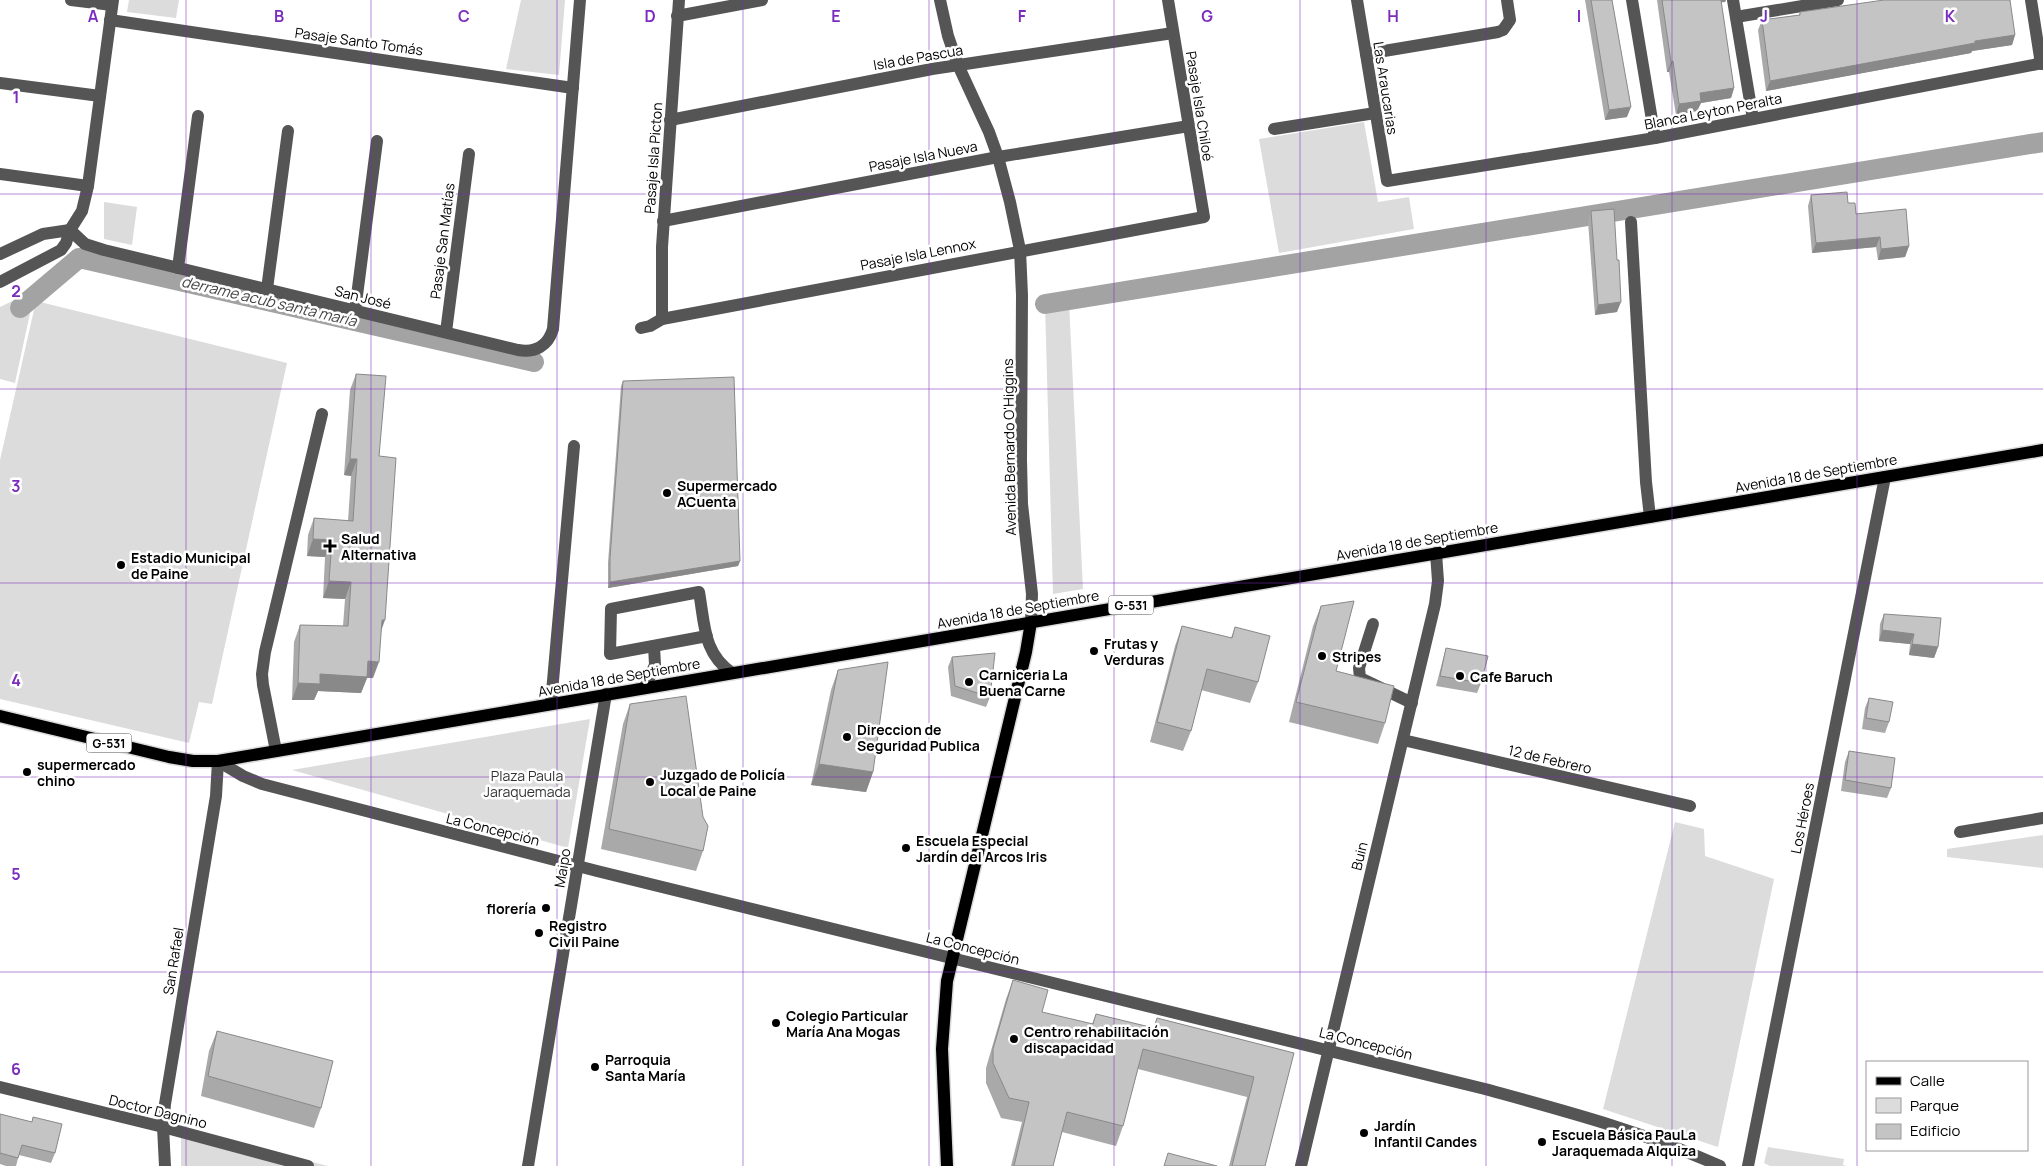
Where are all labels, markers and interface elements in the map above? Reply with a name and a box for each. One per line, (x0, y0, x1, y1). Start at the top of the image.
text: A (88, 5, 99, 27)
text: B (274, 5, 284, 27)
text: C (458, 5, 470, 27)
text: D (644, 5, 656, 27)
text: E (831, 5, 841, 27)
text: F (1018, 5, 1027, 27)
text: G (1201, 5, 1213, 27)
text: H (1387, 5, 1399, 27)
text: I (1577, 5, 1581, 27)
text: J (1760, 5, 1768, 27)
text: K (1945, 5, 1956, 27)
street label: Pasaje Santo Tomás (294, 23, 424, 59)
street label: Isla de Pascua (872, 40, 964, 74)
street label: Las Araucarias (1369, 40, 1403, 136)
street label: Pasaje Isla Chiloé (1182, 50, 1218, 162)
text: 1 (12, 86, 20, 108)
street label: Blanca Leyton Peralta (1643, 88, 1783, 134)
street label: Pasaje Isla Picton (640, 102, 666, 214)
street label: Pasaje Isla Nueva (867, 136, 979, 176)
street label: Pasaje San Matías (425, 182, 459, 300)
street label: Pasaje Isla Lennox (859, 233, 978, 275)
water label: derrame acub santa maría (179, 271, 359, 332)
text: 2 (11, 280, 21, 302)
street label: San José (333, 281, 393, 313)
street label: Avenida Bernardo O'Higgins (998, 358, 1020, 536)
street label: Avenida 18 de Septiembre (1733, 449, 1899, 497)
text: 3 (11, 475, 21, 497)
place label: Supermercado ACuenta (677, 476, 778, 511)
marker: Supermercado ACuenta (661, 487, 673, 499)
street label: Avenida 18 de Septiembre (1334, 517, 1500, 565)
place label: Salud Alternativa (341, 529, 416, 564)
marker: Salud Alternativa (323, 539, 337, 553)
place label: Estadio Municipal de Paine (131, 548, 251, 583)
marker: Estadio Municipal de Paine (115, 559, 127, 571)
street label: Avenida 18 de Septiembre (935, 585, 1101, 633)
road number: G-531 (1108, 596, 1154, 614)
place label: Frutas y Verduras (1104, 634, 1165, 669)
marker: Frutas y Verduras (1088, 645, 1100, 657)
place label: Stripes (1332, 647, 1382, 666)
marker: Stripes (1316, 650, 1328, 662)
street label: Avenida 18 de Septiembre (536, 653, 702, 701)
place label: Carniceria La Buena Carne (979, 665, 1068, 700)
place label: Cafe Baruch (1470, 667, 1553, 686)
text: 4 (11, 669, 21, 691)
marker: Cafe Baruch (1454, 670, 1466, 682)
marker: Carniceria La Buena Carne (963, 676, 975, 688)
place label: Direccion de Seguridad Publica (857, 720, 980, 755)
marker: Direccion de Seguridad Publica (841, 731, 853, 743)
road number: G-531 (86, 734, 132, 752)
street label: 12 de Febrero (1506, 740, 1594, 778)
place label: supermercado chino (37, 755, 136, 790)
place label: Juzgado de Policía Local de Paine (660, 765, 785, 800)
marker: supermercado chino (21, 766, 33, 778)
park label: Plaza Paula Jaraquemada (483, 766, 571, 801)
marker: Juzgado de Policía Local de Paine (644, 776, 656, 788)
street label: Los Héroes (1786, 781, 1818, 855)
street label: La Concepción (444, 808, 542, 850)
place label: Escuela Especial Jardín del Arcos Iris (916, 831, 1047, 866)
street label: Buin (1346, 840, 1372, 872)
marker: Escuela Especial Jardín del Arcos Iris (900, 842, 912, 854)
street label: Maipo (550, 847, 574, 889)
text: 5 (11, 863, 21, 885)
place label: florería (486, 899, 536, 918)
marker: florería (540, 902, 552, 914)
place label: Registro Civil Paine (549, 916, 619, 951)
street label: San Rafael (158, 926, 188, 996)
marker: Registro Civil Paine (533, 927, 545, 939)
street label: La Concepción (924, 927, 1022, 969)
place label: Colegio Particular María Ana Mogas (786, 1006, 909, 1041)
marker: Colegio Particular María Ana Mogas (770, 1017, 782, 1029)
place label: Centro rehabilitación discapacidad (1024, 1022, 1169, 1057)
street label: La Concepción (1317, 1022, 1415, 1064)
marker: Centro rehabilitación discapacidad (1008, 1033, 1020, 1045)
place label: Parroquia Santa María (605, 1050, 686, 1085)
text: 6 (11, 1058, 21, 1080)
marker: Parroquia Santa María (589, 1061, 601, 1073)
legend (1866, 1061, 2028, 1151)
text: Calle (1910, 1070, 1945, 1091)
street label: Doctor Dagnino (107, 1090, 209, 1132)
text: Parque (1910, 1095, 1959, 1116)
place label: Jardín Infantil Candes (1374, 1116, 1477, 1151)
text: Edificio (1910, 1120, 1961, 1141)
place label: Escuela Básica PauLa Jaraquemada Alquiza (1552, 1125, 1696, 1160)
marker: Jardín Infantil Candes (1358, 1127, 1370, 1139)
marker: Escuela Básica PauLa Jaraquemada Alquiza (1536, 1136, 1548, 1148)

